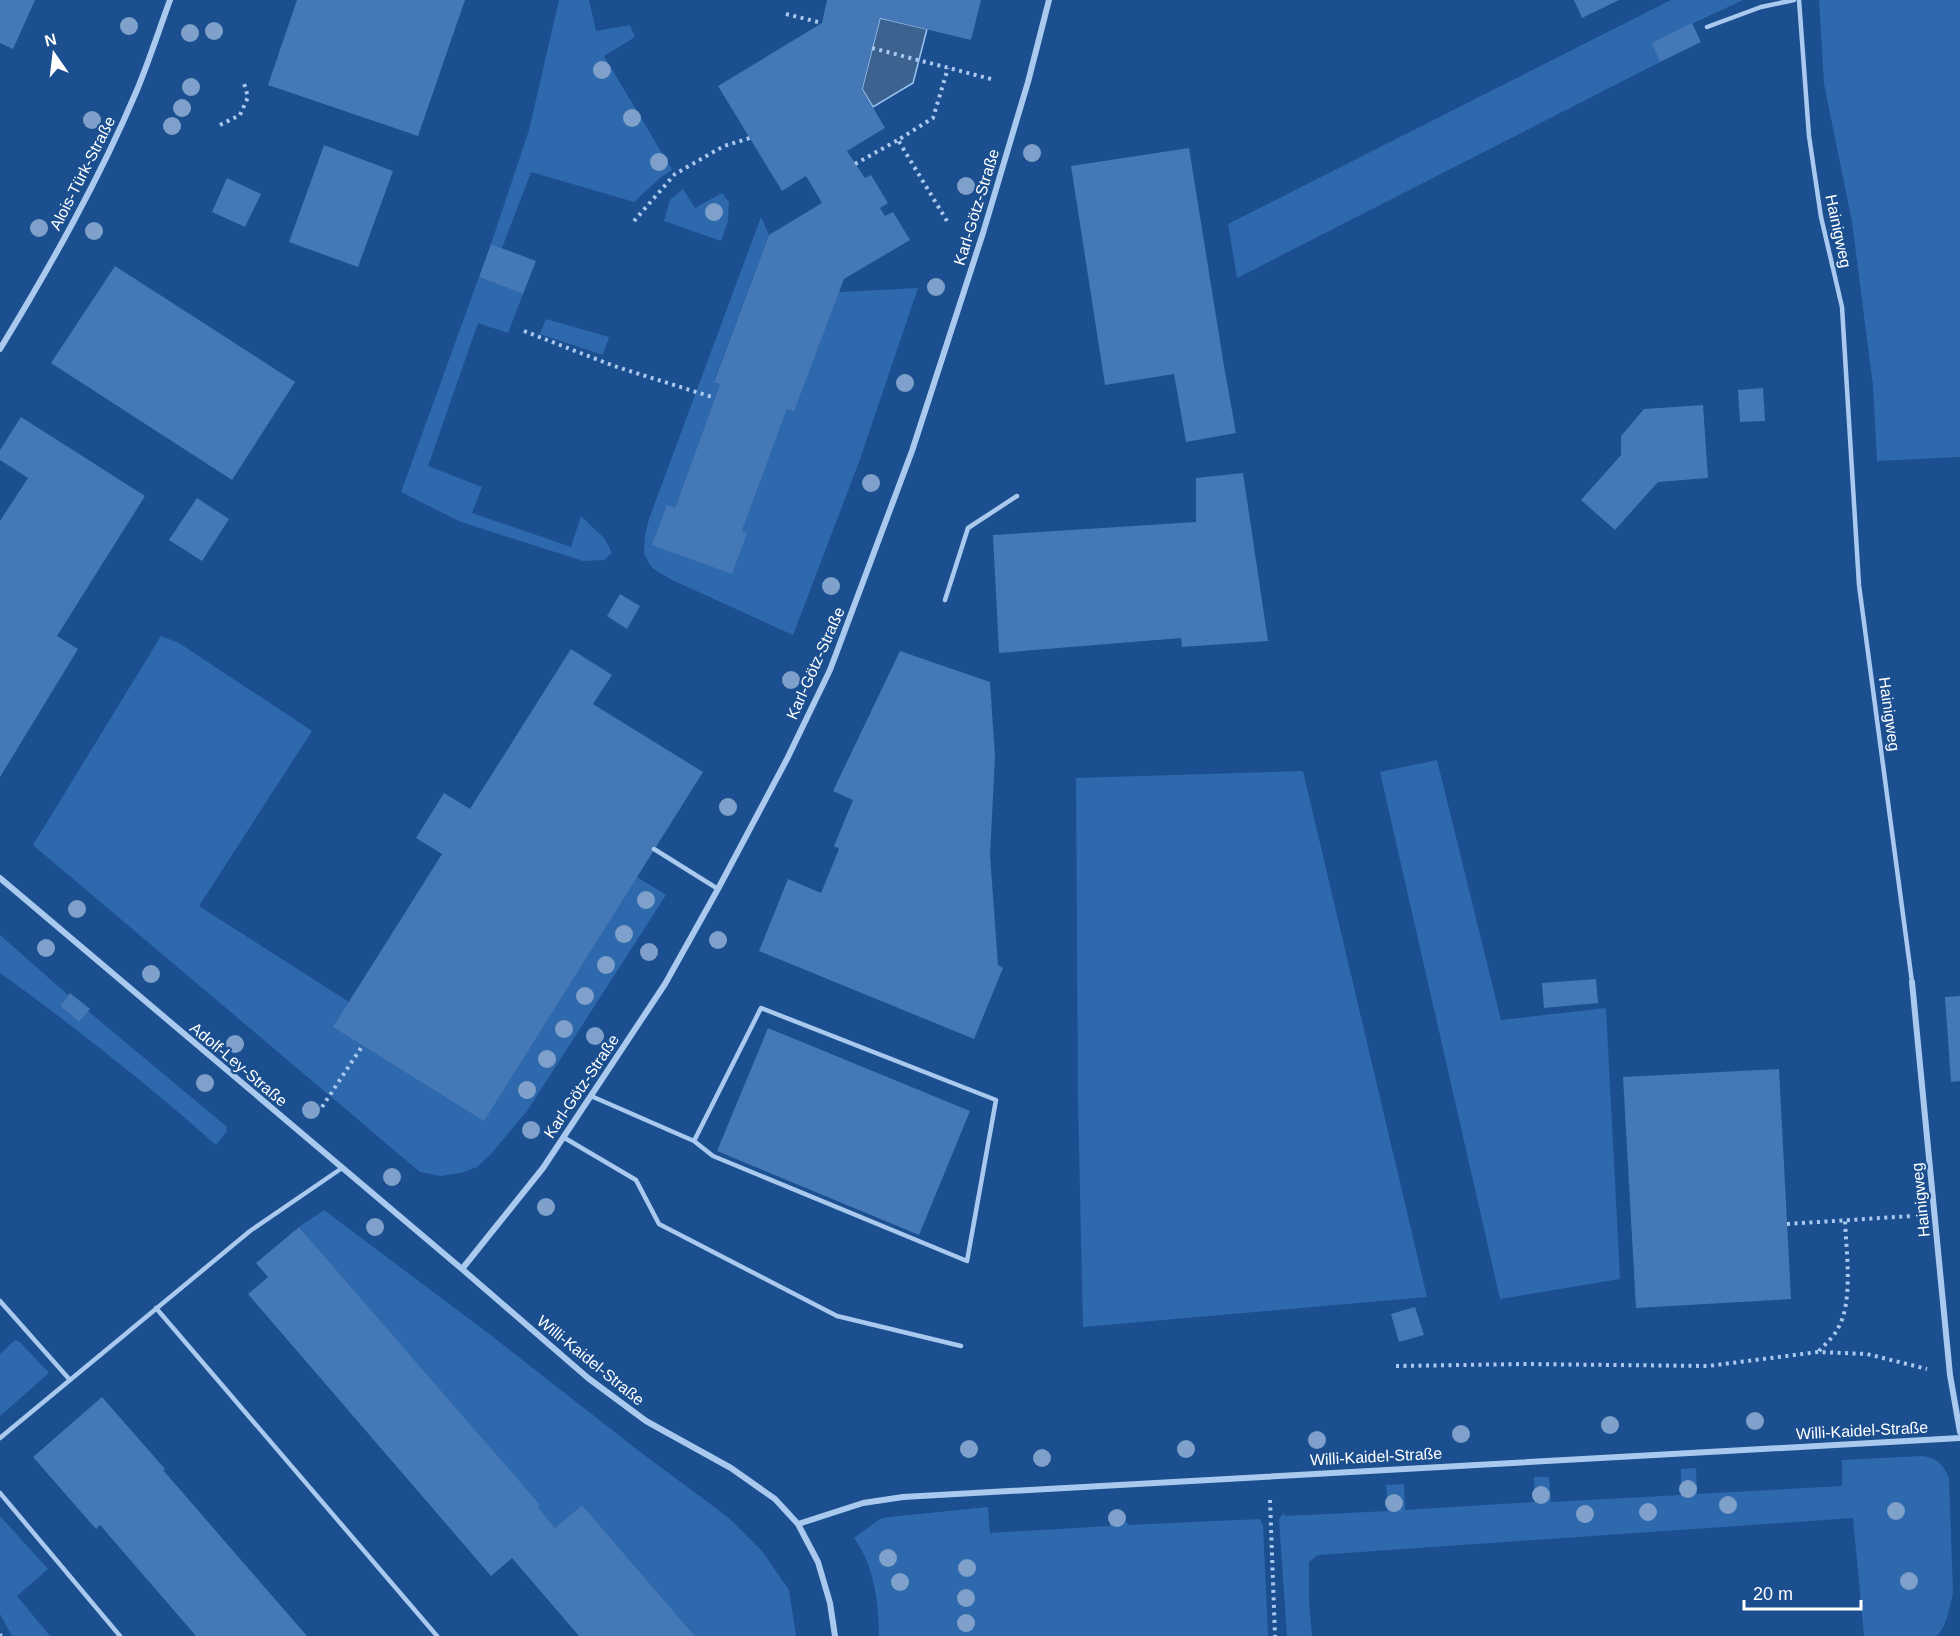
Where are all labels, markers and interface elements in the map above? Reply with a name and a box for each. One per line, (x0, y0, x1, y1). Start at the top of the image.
north arrow (24, 24, 84, 84)
text: N (43, 30, 58, 50)
street label: Alois-Türk-Straße (46, 113, 119, 233)
street label: Karl-Götz-Straße (951, 147, 1002, 267)
street label: Hainigweg (1822, 193, 1855, 269)
street label: Karl-Götz-Straße (783, 604, 848, 722)
street label: Hainigweg (1876, 676, 1903, 752)
street label: Adolf-Ley-Straße (187, 1019, 291, 1110)
street label: Karl-Götz-Straße (541, 1031, 622, 1141)
street label: Hainigweg (1908, 1162, 1933, 1238)
street label: Willi-Kaidel-Straße (534, 1312, 648, 1409)
street label: Willi-Kaidel-Straße (1795, 1419, 1929, 1442)
street label: Willi-Kaidel-Straße (1309, 1445, 1443, 1468)
scale bar (1744, 1573, 1861, 1611)
text: 20 m (1753, 1584, 1793, 1604)

